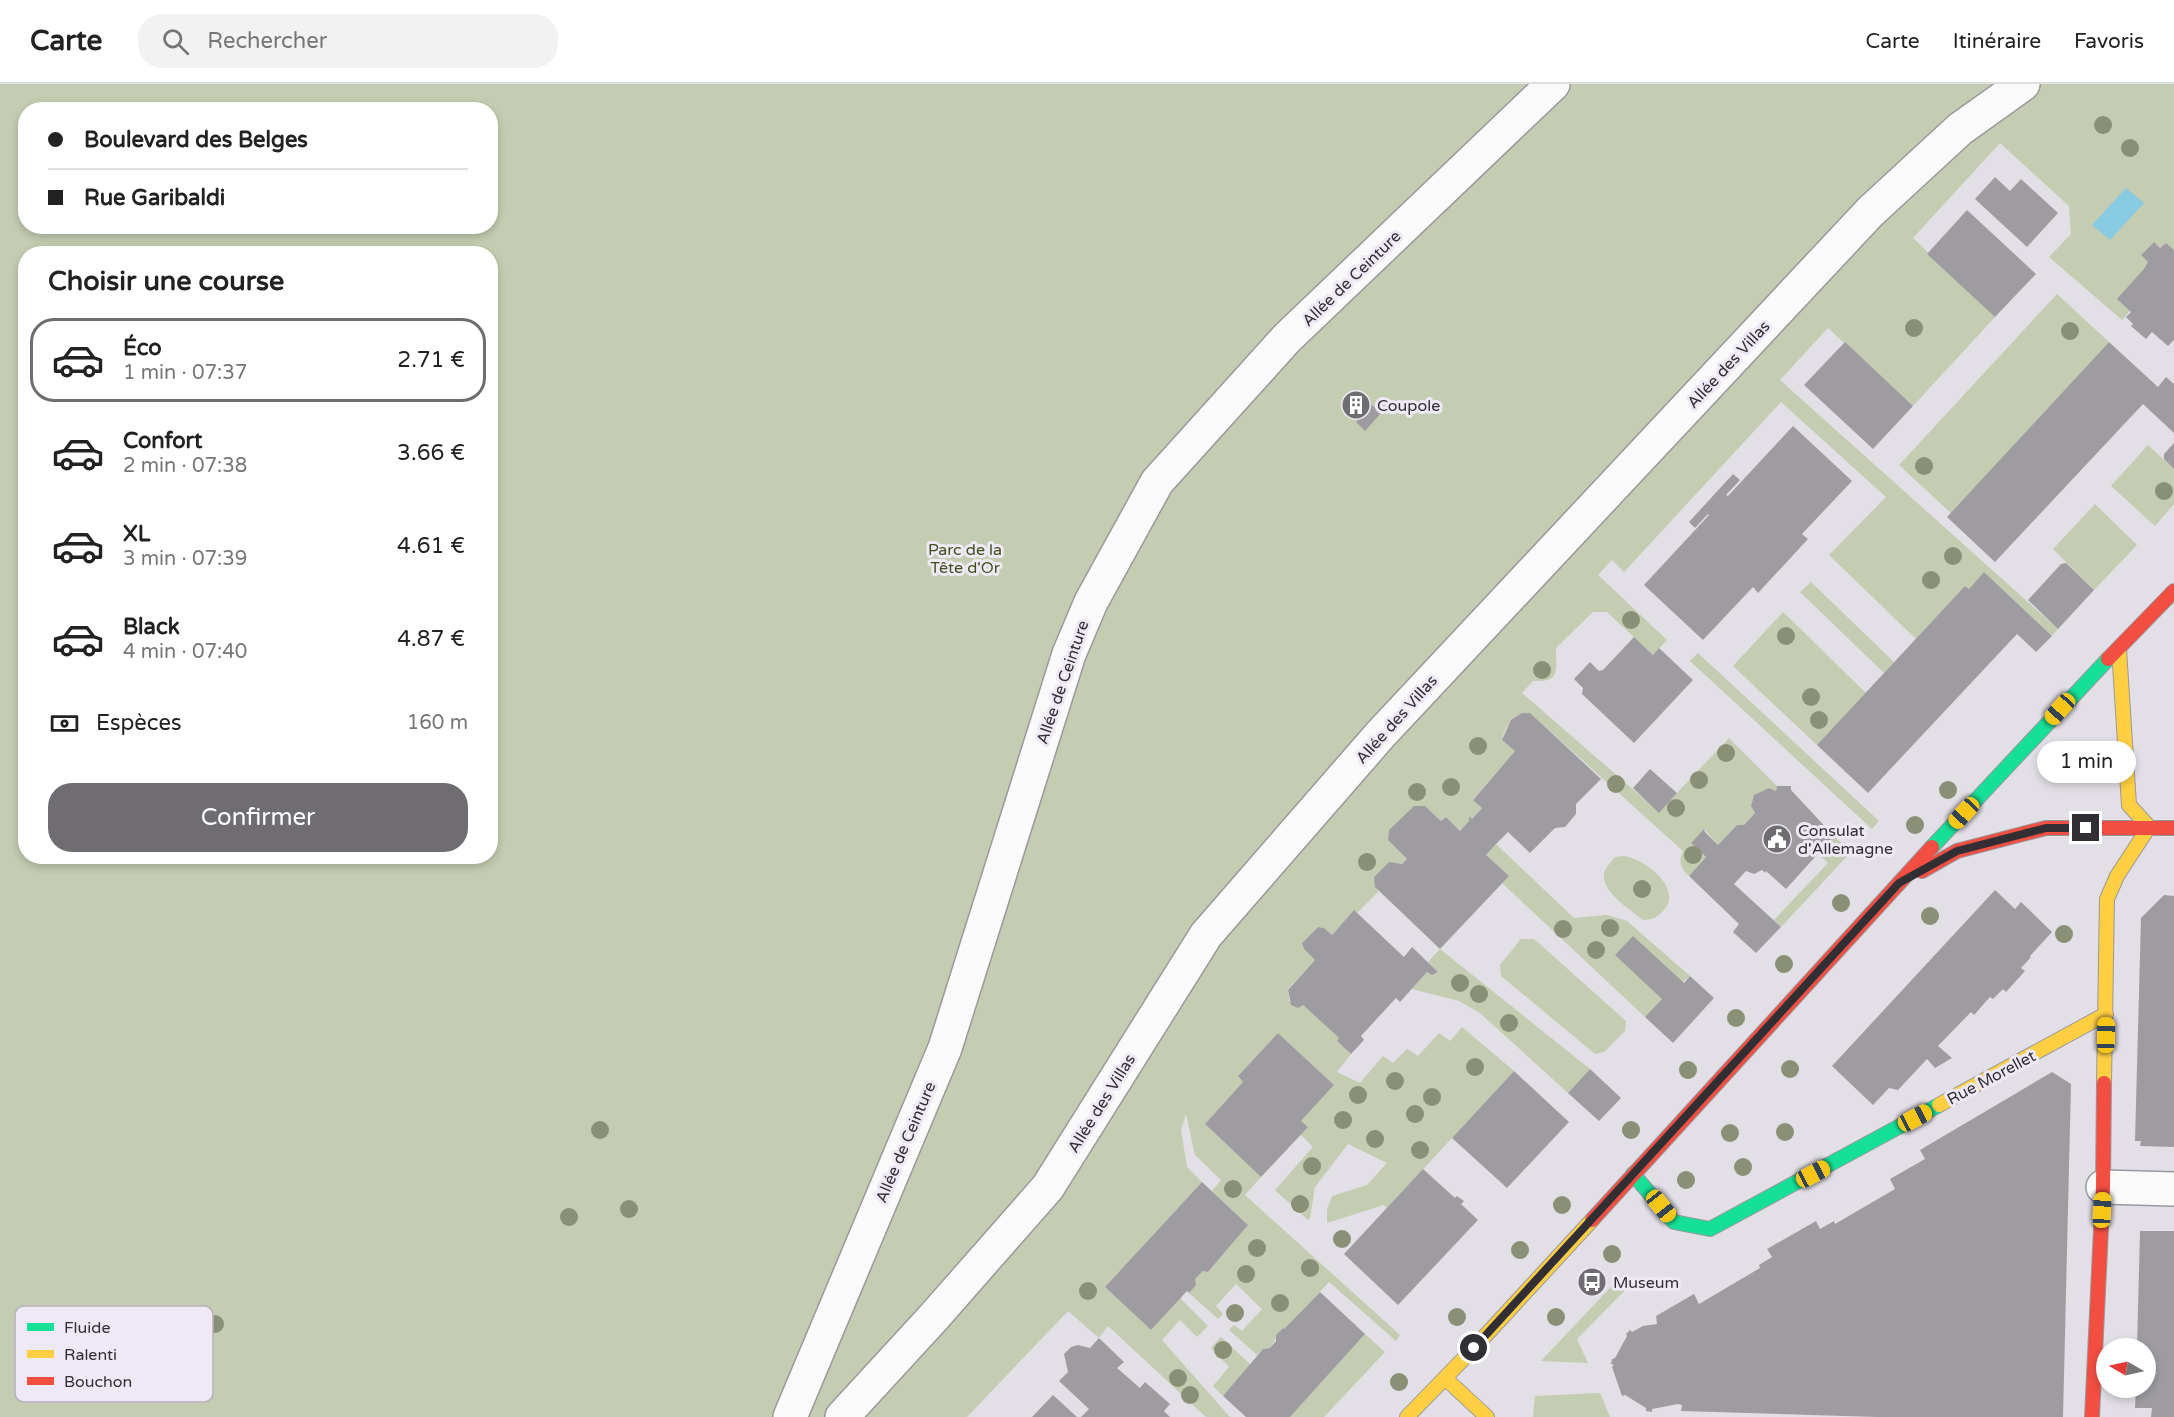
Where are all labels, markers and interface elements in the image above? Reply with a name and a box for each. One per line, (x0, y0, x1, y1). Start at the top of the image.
search box (138, 14, 558, 68)
text: Carte (30, 24, 102, 58)
icon: search (159, 25, 192, 58)
text: Rechercher (207, 28, 327, 54)
text: Carte (1866, 29, 1920, 54)
text: Itinéraire (1953, 29, 2041, 54)
text: Favoris (2074, 29, 2144, 54)
text: Boulevard des Belges (84, 127, 308, 153)
text: Rue Garibaldi (84, 185, 225, 211)
street label: Allée de Ceinture (1298, 226, 1405, 331)
text: Choisir une course (48, 265, 284, 298)
street label: Allée des Villas (1683, 317, 1774, 413)
icon: car (51, 333, 105, 387)
text: Éco (123, 335, 162, 361)
text: 2.71 € (397, 347, 465, 373)
text: 1 min · 07:37 (123, 361, 247, 385)
building icon: Coupole (1340, 389, 1372, 421)
place label: Coupole (1377, 396, 1440, 416)
icon: car (51, 426, 105, 480)
text: Confort (123, 428, 202, 454)
text: 3.66 € (397, 440, 465, 466)
text: 2 min · 07:38 (123, 454, 247, 478)
icon: car (51, 519, 105, 573)
text: XL (123, 521, 150, 547)
text: 4.61 € (397, 533, 465, 559)
park label: Parc de la Tête d'Or (928, 540, 1002, 578)
text: 3 min · 07:39 (123, 547, 247, 571)
icon: car (51, 612, 105, 666)
text: Black (123, 614, 180, 640)
street label: Allée de Ceinture (1032, 618, 1094, 747)
text: 4.87 € (397, 626, 465, 652)
text: 4 min · 07:40 (123, 640, 247, 664)
street label: Allée des Villas (1352, 671, 1442, 768)
car (2041, 690, 2079, 728)
icon: cash (48, 707, 81, 740)
text: Espèces (96, 710, 181, 736)
text: 160 m (407, 711, 468, 735)
callout: 1 min (2036, 741, 2136, 783)
text: 1 min (2060, 750, 2113, 774)
button: Confirmer (48, 783, 468, 852)
car (1945, 794, 1983, 832)
route end (2072, 814, 2099, 841)
place label: Consulat d'Allemagne (1798, 821, 1893, 859)
public building icon: Consulat d'Allemagne (1761, 823, 1793, 855)
car (2097, 1017, 2115, 1053)
street label: Rue Morellet (1944, 1046, 2039, 1110)
street label: Allée des Villas (1064, 1050, 1140, 1157)
street label: Allée de Ceinture (871, 1079, 940, 1206)
car (1895, 1102, 1935, 1134)
car (1793, 1158, 1833, 1190)
car (1643, 1186, 1679, 1226)
car (2092, 1192, 2112, 1228)
bus stop icon: Museum (1576, 1266, 1608, 1298)
place label: Museum (1613, 1273, 1679, 1293)
legend (15, 1306, 213, 1402)
text: Fluide (64, 1318, 110, 1338)
route start (1460, 1334, 1487, 1361)
north arrow (2096, 1338, 2156, 1398)
map controls (2096, 1338, 2156, 1398)
text: Ralenti (64, 1345, 117, 1365)
text: Bouchon (64, 1372, 132, 1392)

